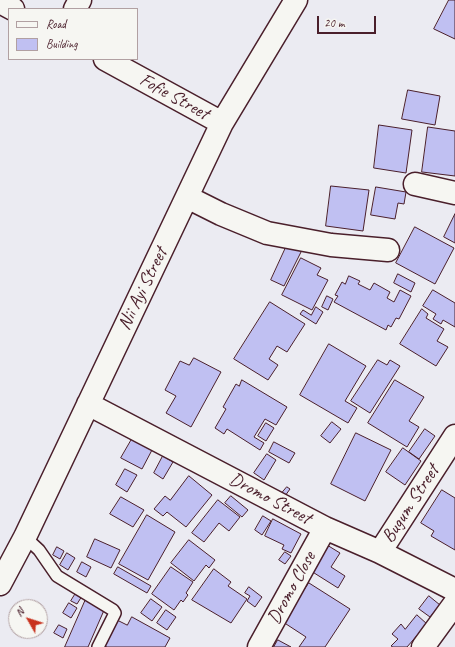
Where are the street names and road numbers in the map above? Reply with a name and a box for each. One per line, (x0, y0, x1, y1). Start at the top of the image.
street label: Fofie Street (135, 69, 213, 125)
street label: Nii Ayi Street (113, 244, 173, 334)
street label: Bugum Street (377, 461, 445, 547)
street label: Dromo Street (225, 468, 315, 530)
street label: Dromo Close (263, 548, 321, 628)

